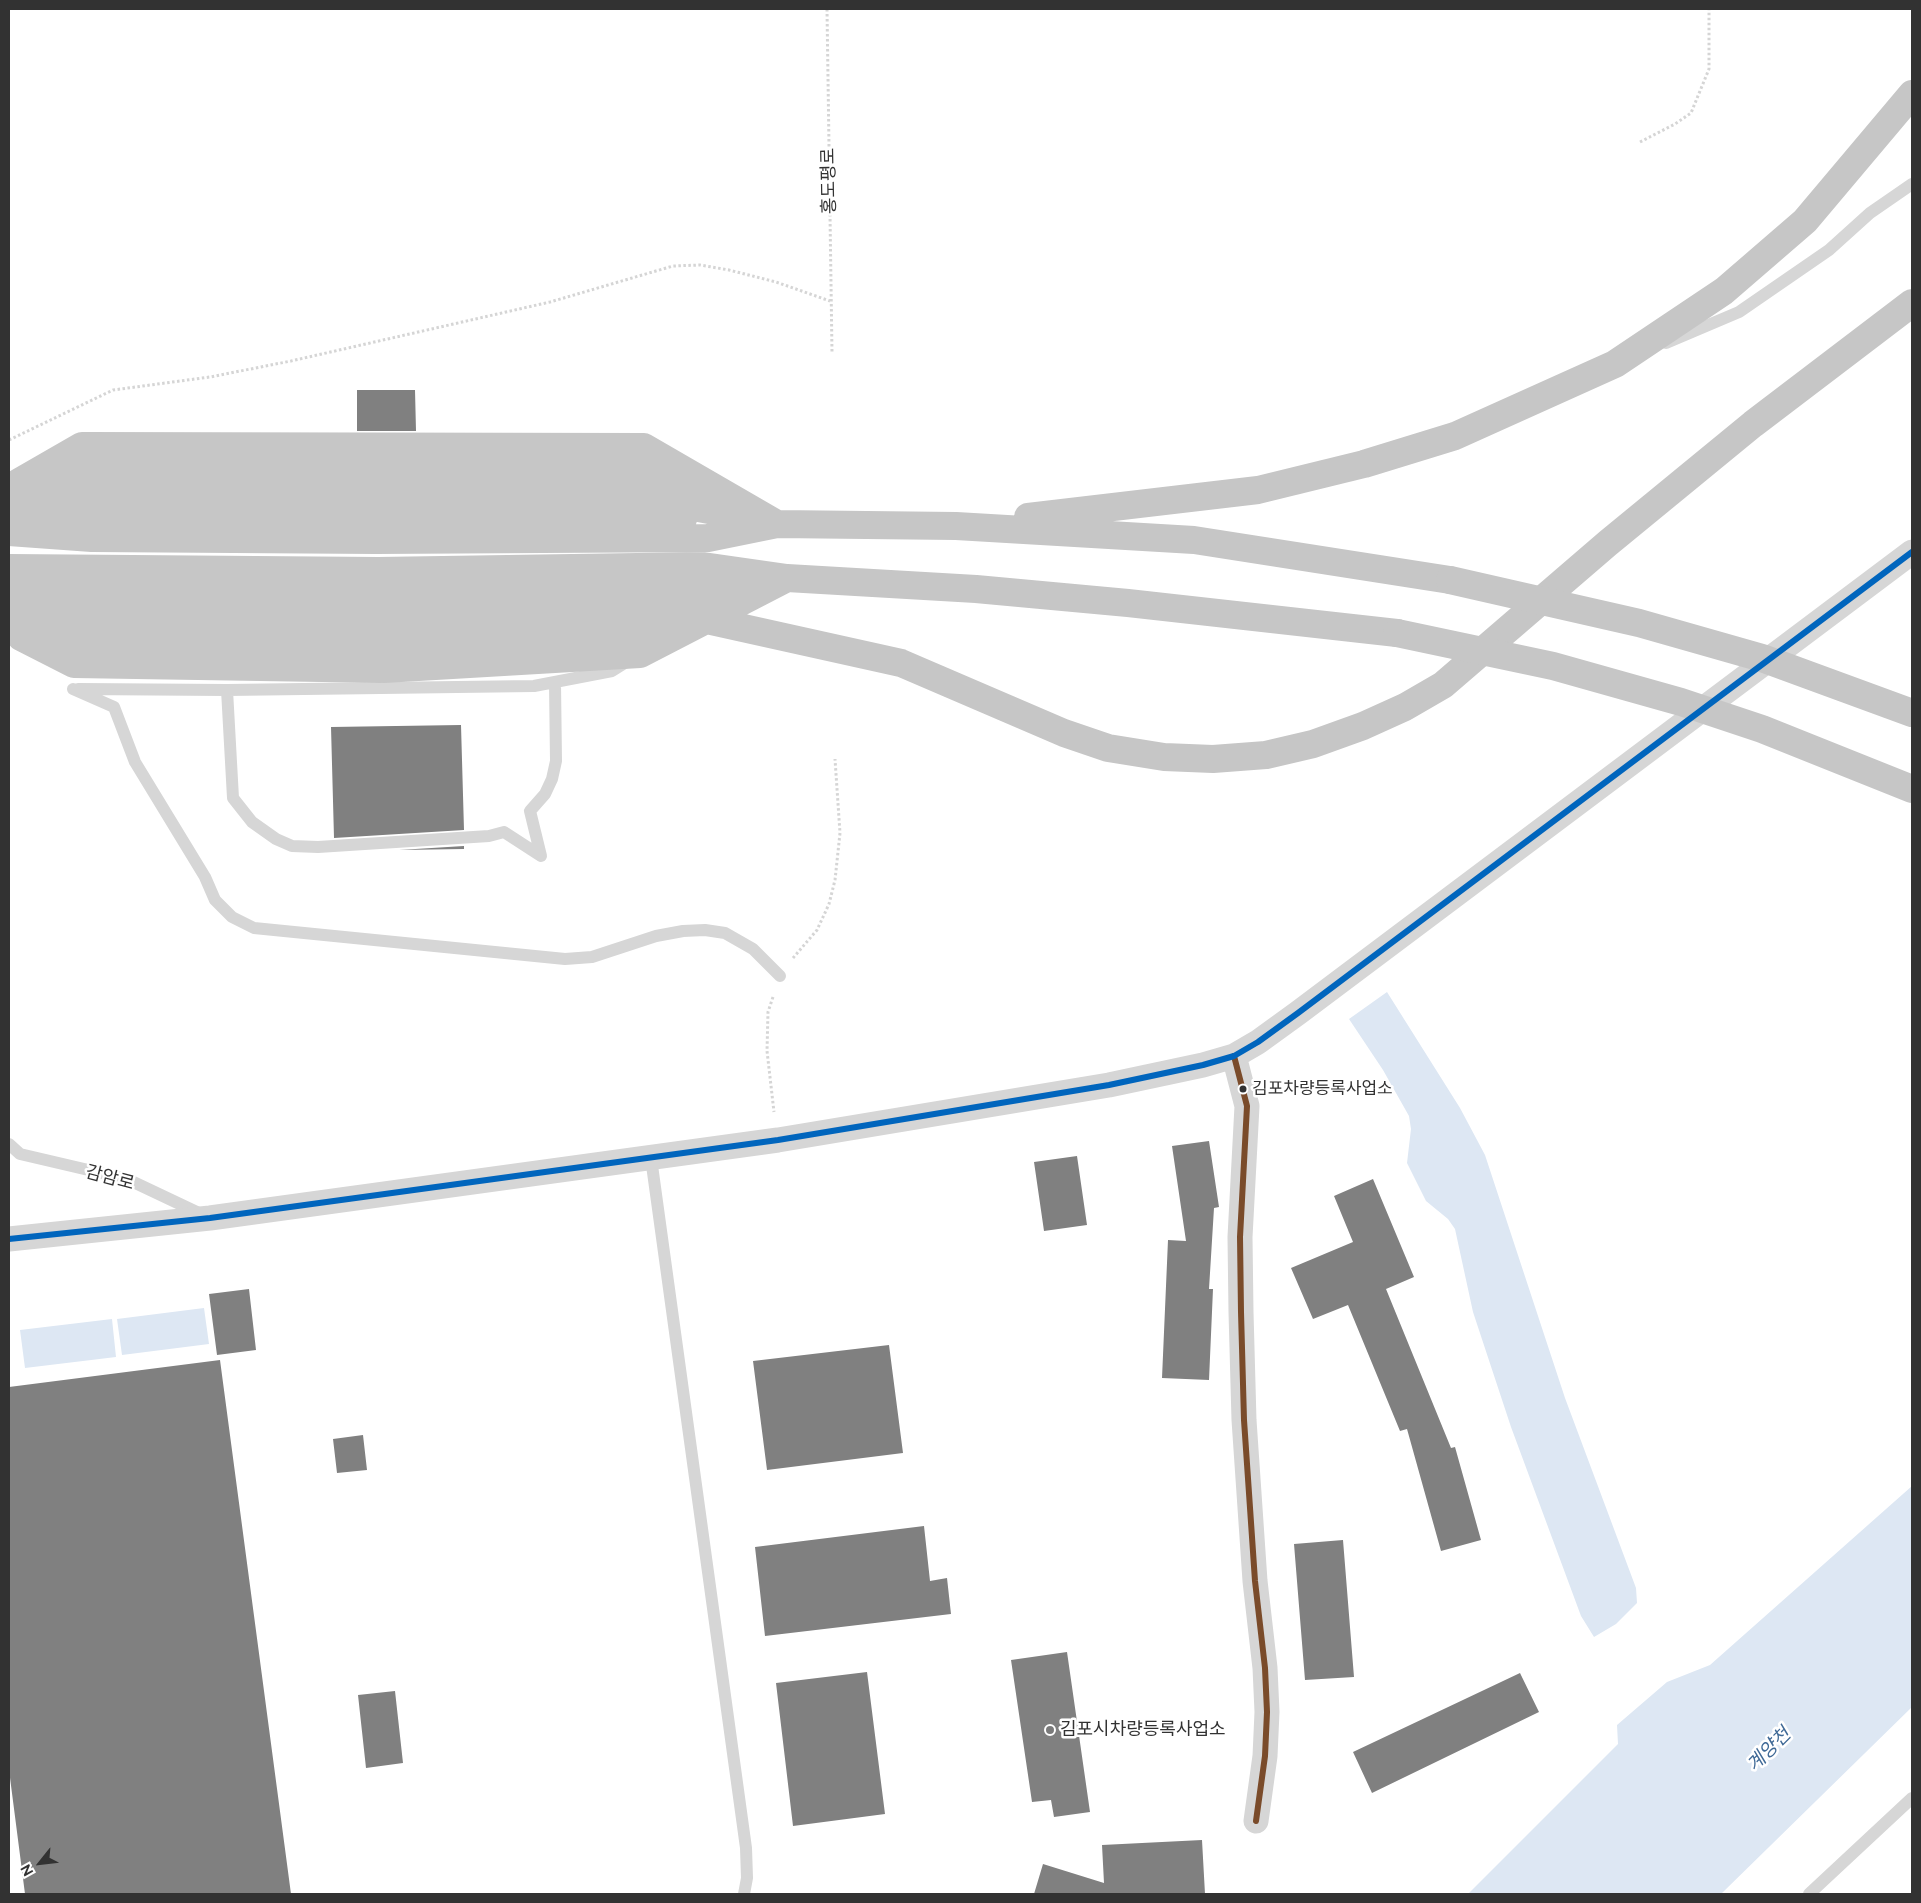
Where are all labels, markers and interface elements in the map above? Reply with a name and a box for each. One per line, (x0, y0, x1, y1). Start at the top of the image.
street label: 홍도평로 (818, 148, 840, 214)
place label: 김포차량등록사업소 (1252, 1079, 1393, 1099)
marker: 김포차량등록사업소 (1238, 1084, 1248, 1094)
street label: 감암로 (83, 1161, 137, 1195)
place label: 김포시차량등록사업소 (1060, 1719, 1226, 1741)
water label: 계양천 (1742, 1723, 1796, 1777)
marker: 김포시차량등록사업소 (1044, 1724, 1056, 1736)
north arrow (15, 1838, 65, 1888)
text: N (17, 1862, 36, 1879)

